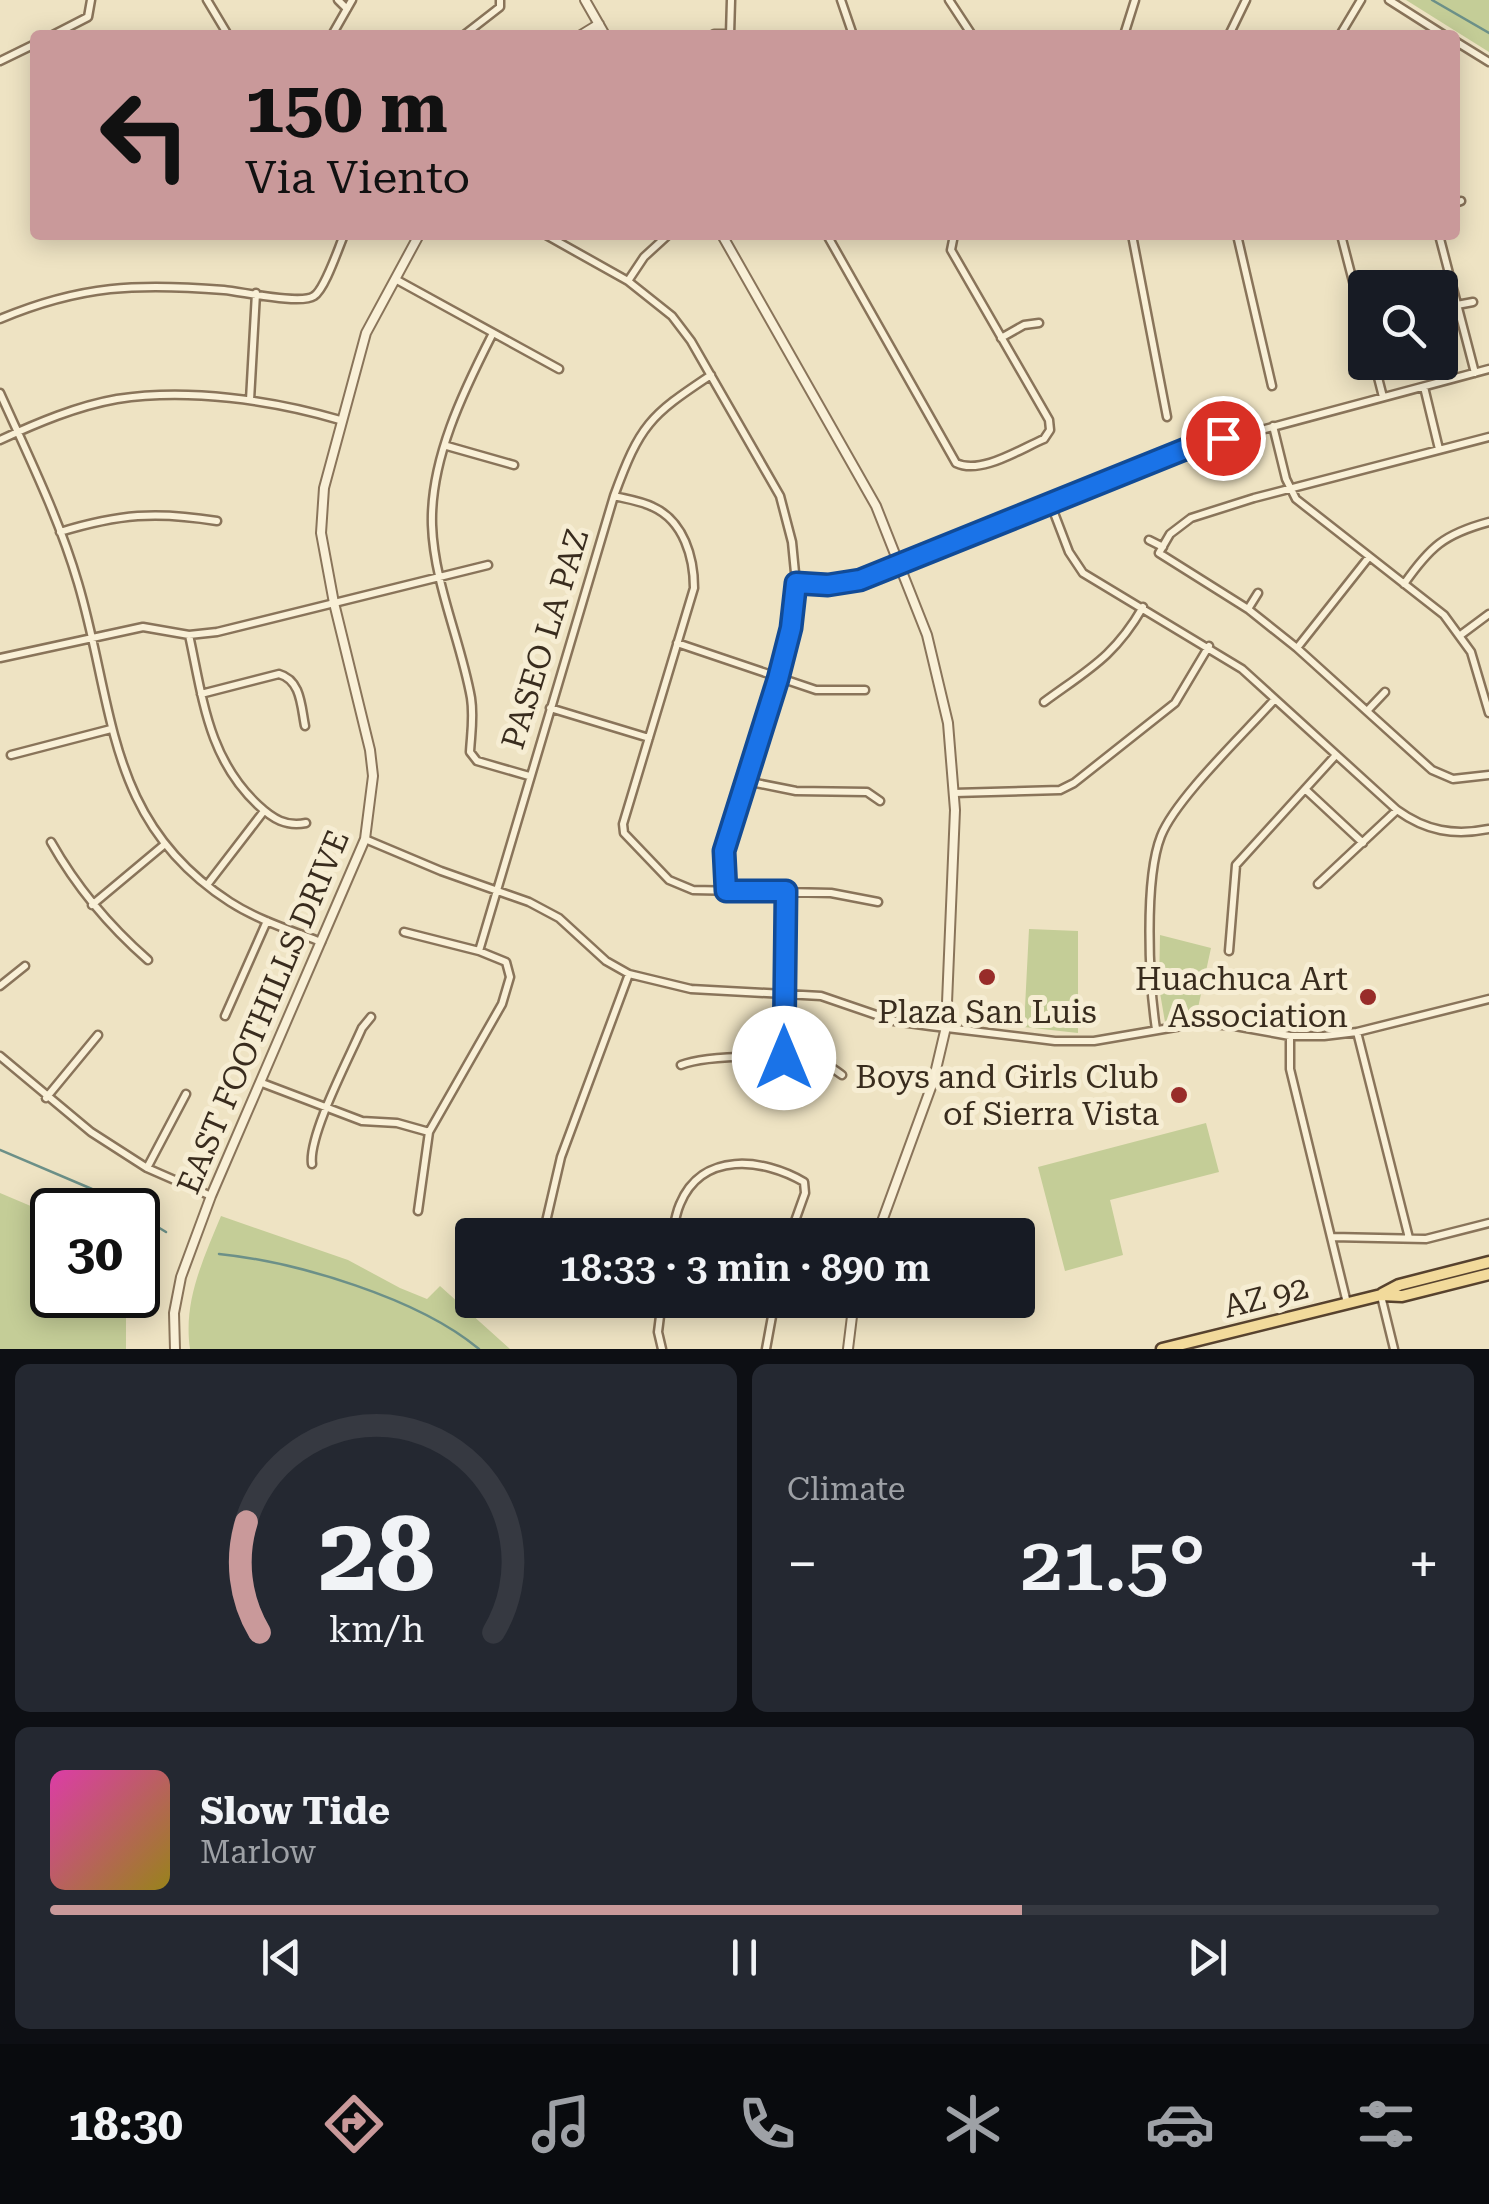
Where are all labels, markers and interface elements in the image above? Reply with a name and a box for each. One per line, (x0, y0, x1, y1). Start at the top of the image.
text: 150 m (245, 67, 448, 149)
icon: left (80, 70, 210, 200)
text: Via Viento (245, 151, 470, 204)
map controls (1348, 270, 1458, 380)
button: search (1348, 270, 1458, 380)
pin (1181, 396, 1266, 481)
icon: arrive (1196, 411, 1251, 466)
street label: PASEO LA PAZ (494, 525, 596, 753)
street label: EAST FOOTHILLS DRIVE (169, 824, 357, 1200)
place label: Huachuca Art Association (1135, 960, 1348, 1035)
marker: Plaza San Luis (976, 966, 998, 988)
marker: Huachuca Art Association (1357, 986, 1379, 1008)
place label: Plaza San Luis (877, 993, 1097, 1031)
position arrow (732, 1006, 836, 1110)
place label: Boys and Girls Club of Sierra Vista (855, 1058, 1159, 1133)
marker: Boys and Girls Club of Sierra Vista (1168, 1084, 1190, 1106)
speed limit sign: 30 (30, 1188, 160, 1318)
text: 18:33 · 3 min · 890 m (560, 1246, 931, 1290)
street label: AZ 92 (1220, 1268, 1312, 1326)
text: Climate (787, 1470, 905, 1508)
text: 28 (318, 1494, 434, 1615)
text: 21.5° (1020, 1520, 1206, 1608)
text: − (787, 1532, 818, 1596)
text: + (1408, 1532, 1439, 1596)
text: km/h (328, 1609, 424, 1651)
text: Slow Tide (200, 1789, 390, 1833)
text: Marlow (200, 1833, 316, 1871)
icon: previous (254, 1930, 309, 1985)
icon: pause (717, 1930, 772, 1985)
icon: next (1180, 1930, 1235, 1985)
icon: directions (319, 2089, 389, 2159)
icon: music (526, 2089, 596, 2159)
icon: phone (732, 2089, 802, 2159)
icon: climate (938, 2089, 1008, 2159)
icon: car (1145, 2089, 1215, 2159)
icon: filters (1351, 2089, 1421, 2159)
text: 18:30 (68, 2098, 183, 2151)

